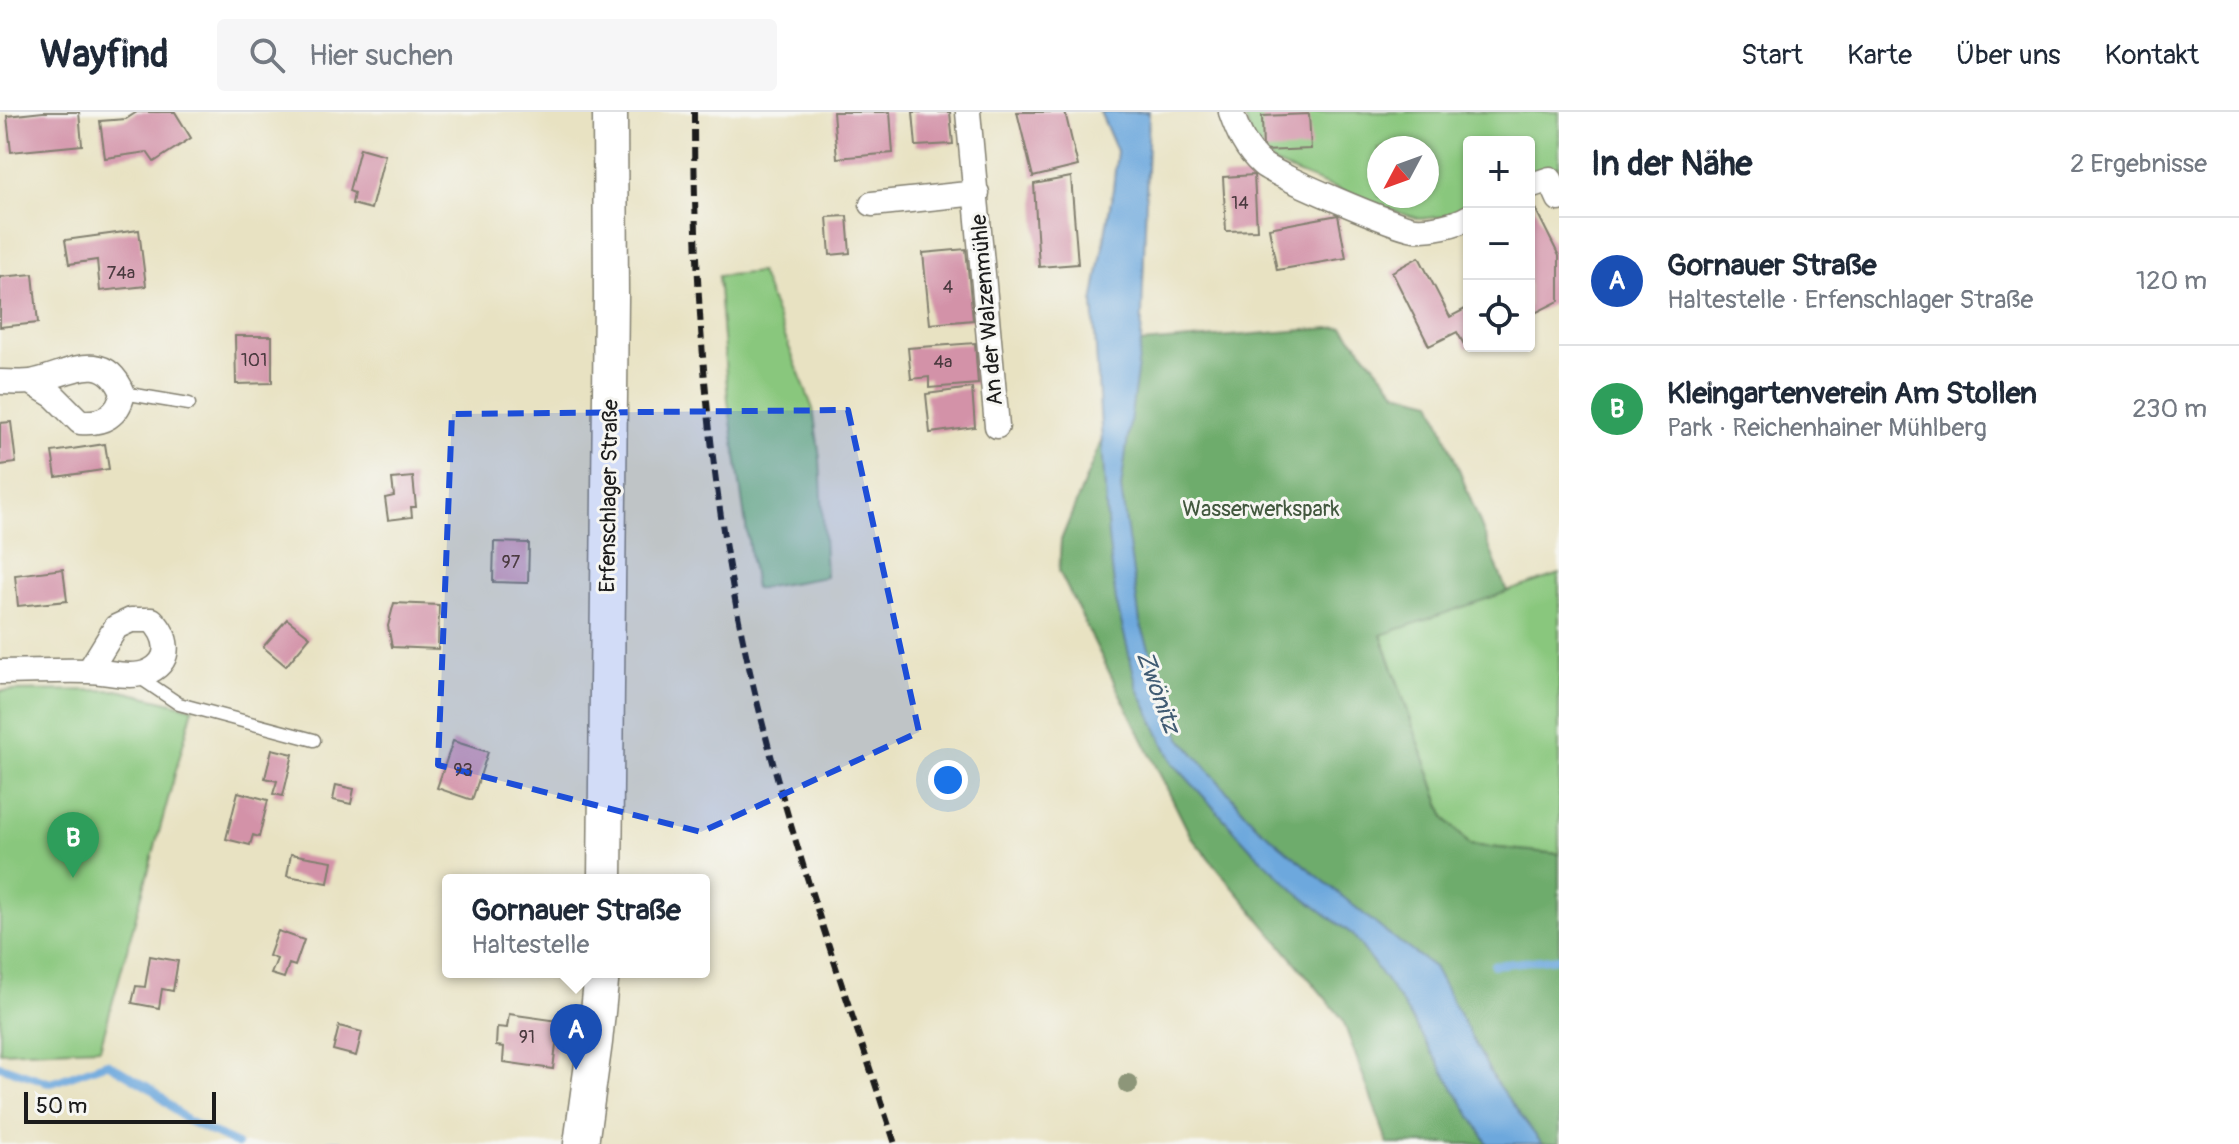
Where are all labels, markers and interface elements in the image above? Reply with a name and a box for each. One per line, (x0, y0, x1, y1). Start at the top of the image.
search box (217, 19, 777, 91)
text: Wayfind (40, 31, 169, 79)
icon: search (245, 33, 289, 77)
text: Hier suchen (309, 37, 453, 74)
text: Start (1741, 38, 1803, 73)
text: Karte (1847, 38, 1912, 73)
text: Über uns (1956, 38, 2061, 73)
text: Kontakt (2105, 38, 2199, 73)
north arrow (1367, 136, 1439, 208)
map controls (1463, 136, 1535, 352)
button: + (1463, 136, 1535, 208)
text: In der Nähe (1591, 143, 1752, 186)
text: 2 Ergebnisse (2070, 148, 2207, 180)
house number: 14 (1231, 192, 1249, 215)
button: − (1463, 208, 1535, 280)
street label: An der Walzenmühle (965, 213, 1009, 407)
text: Gornauer Straße (1667, 247, 1877, 284)
house number: 74a (107, 262, 135, 285)
text: A (1609, 265, 1625, 297)
text: 120 m (2136, 265, 2207, 297)
house number: 4 (943, 276, 954, 299)
button: locate (1463, 280, 1535, 352)
text: Haltestelle · Erfenschlager Straße (1667, 284, 2033, 316)
house number: 101 (241, 349, 267, 372)
house number: 4a (934, 351, 952, 374)
text: Kleingartenverein Am Stollen (1667, 375, 2037, 412)
text: B (1610, 393, 1624, 425)
text: 230 m (2132, 393, 2207, 425)
street label: Erfenschlager Straße (593, 399, 625, 593)
text: Park · Reichenhainer Mühlberg (1667, 412, 1987, 444)
park label: Wasserwerkspark (1182, 495, 1340, 523)
house number: 97 (502, 551, 521, 574)
water label: Zwönitz (1130, 647, 1187, 740)
house number: 93 (453, 759, 473, 782)
your location (928, 760, 968, 800)
pin: B (47, 812, 99, 878)
popup (442, 874, 710, 978)
text: Gornauer Straße (471, 892, 681, 929)
text: Haltestelle (471, 929, 589, 961)
pin: A (550, 1004, 602, 1070)
house number: 91 (519, 1026, 535, 1049)
scale bar (24, 1088, 216, 1124)
text: 50 m (36, 1092, 87, 1120)

